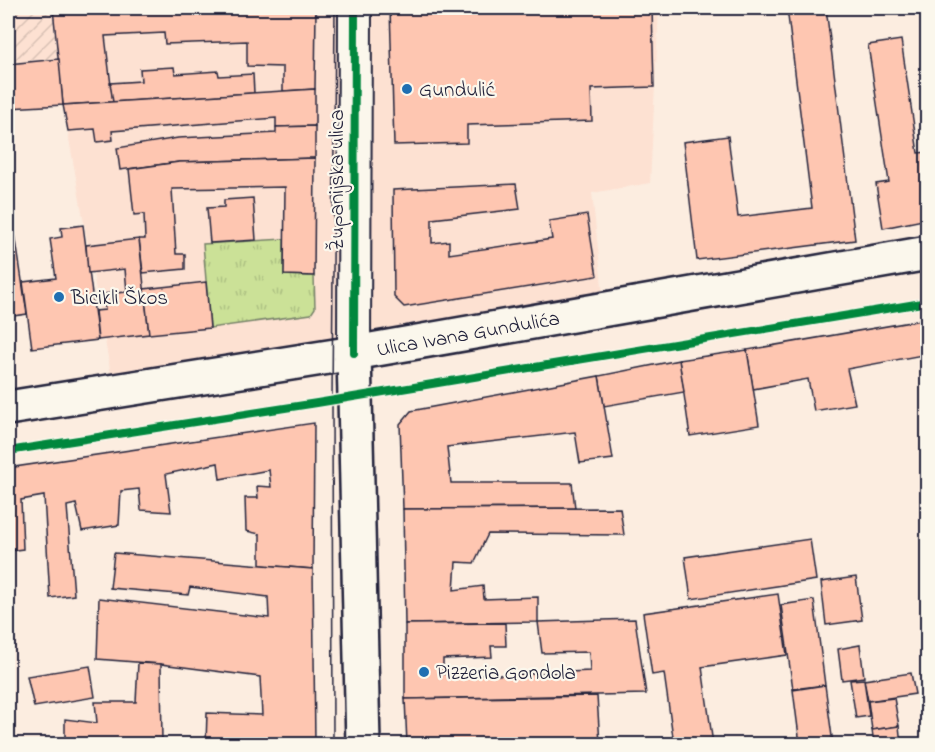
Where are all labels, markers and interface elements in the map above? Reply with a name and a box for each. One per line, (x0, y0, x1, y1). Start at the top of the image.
place label: Gundulić (419, 76, 496, 106)
marker: Gundulić (400, 82, 414, 96)
street label: Županijska ulica (323, 109, 353, 251)
place label: Bicikli Škos (70, 284, 168, 314)
marker: Bicikli Škos (52, 290, 66, 304)
street label: Ulica Ivana Gundulića (375, 304, 562, 366)
place label: Pizzeria Gondola (436, 659, 576, 689)
marker: Pizzeria Gondola (417, 665, 431, 679)

